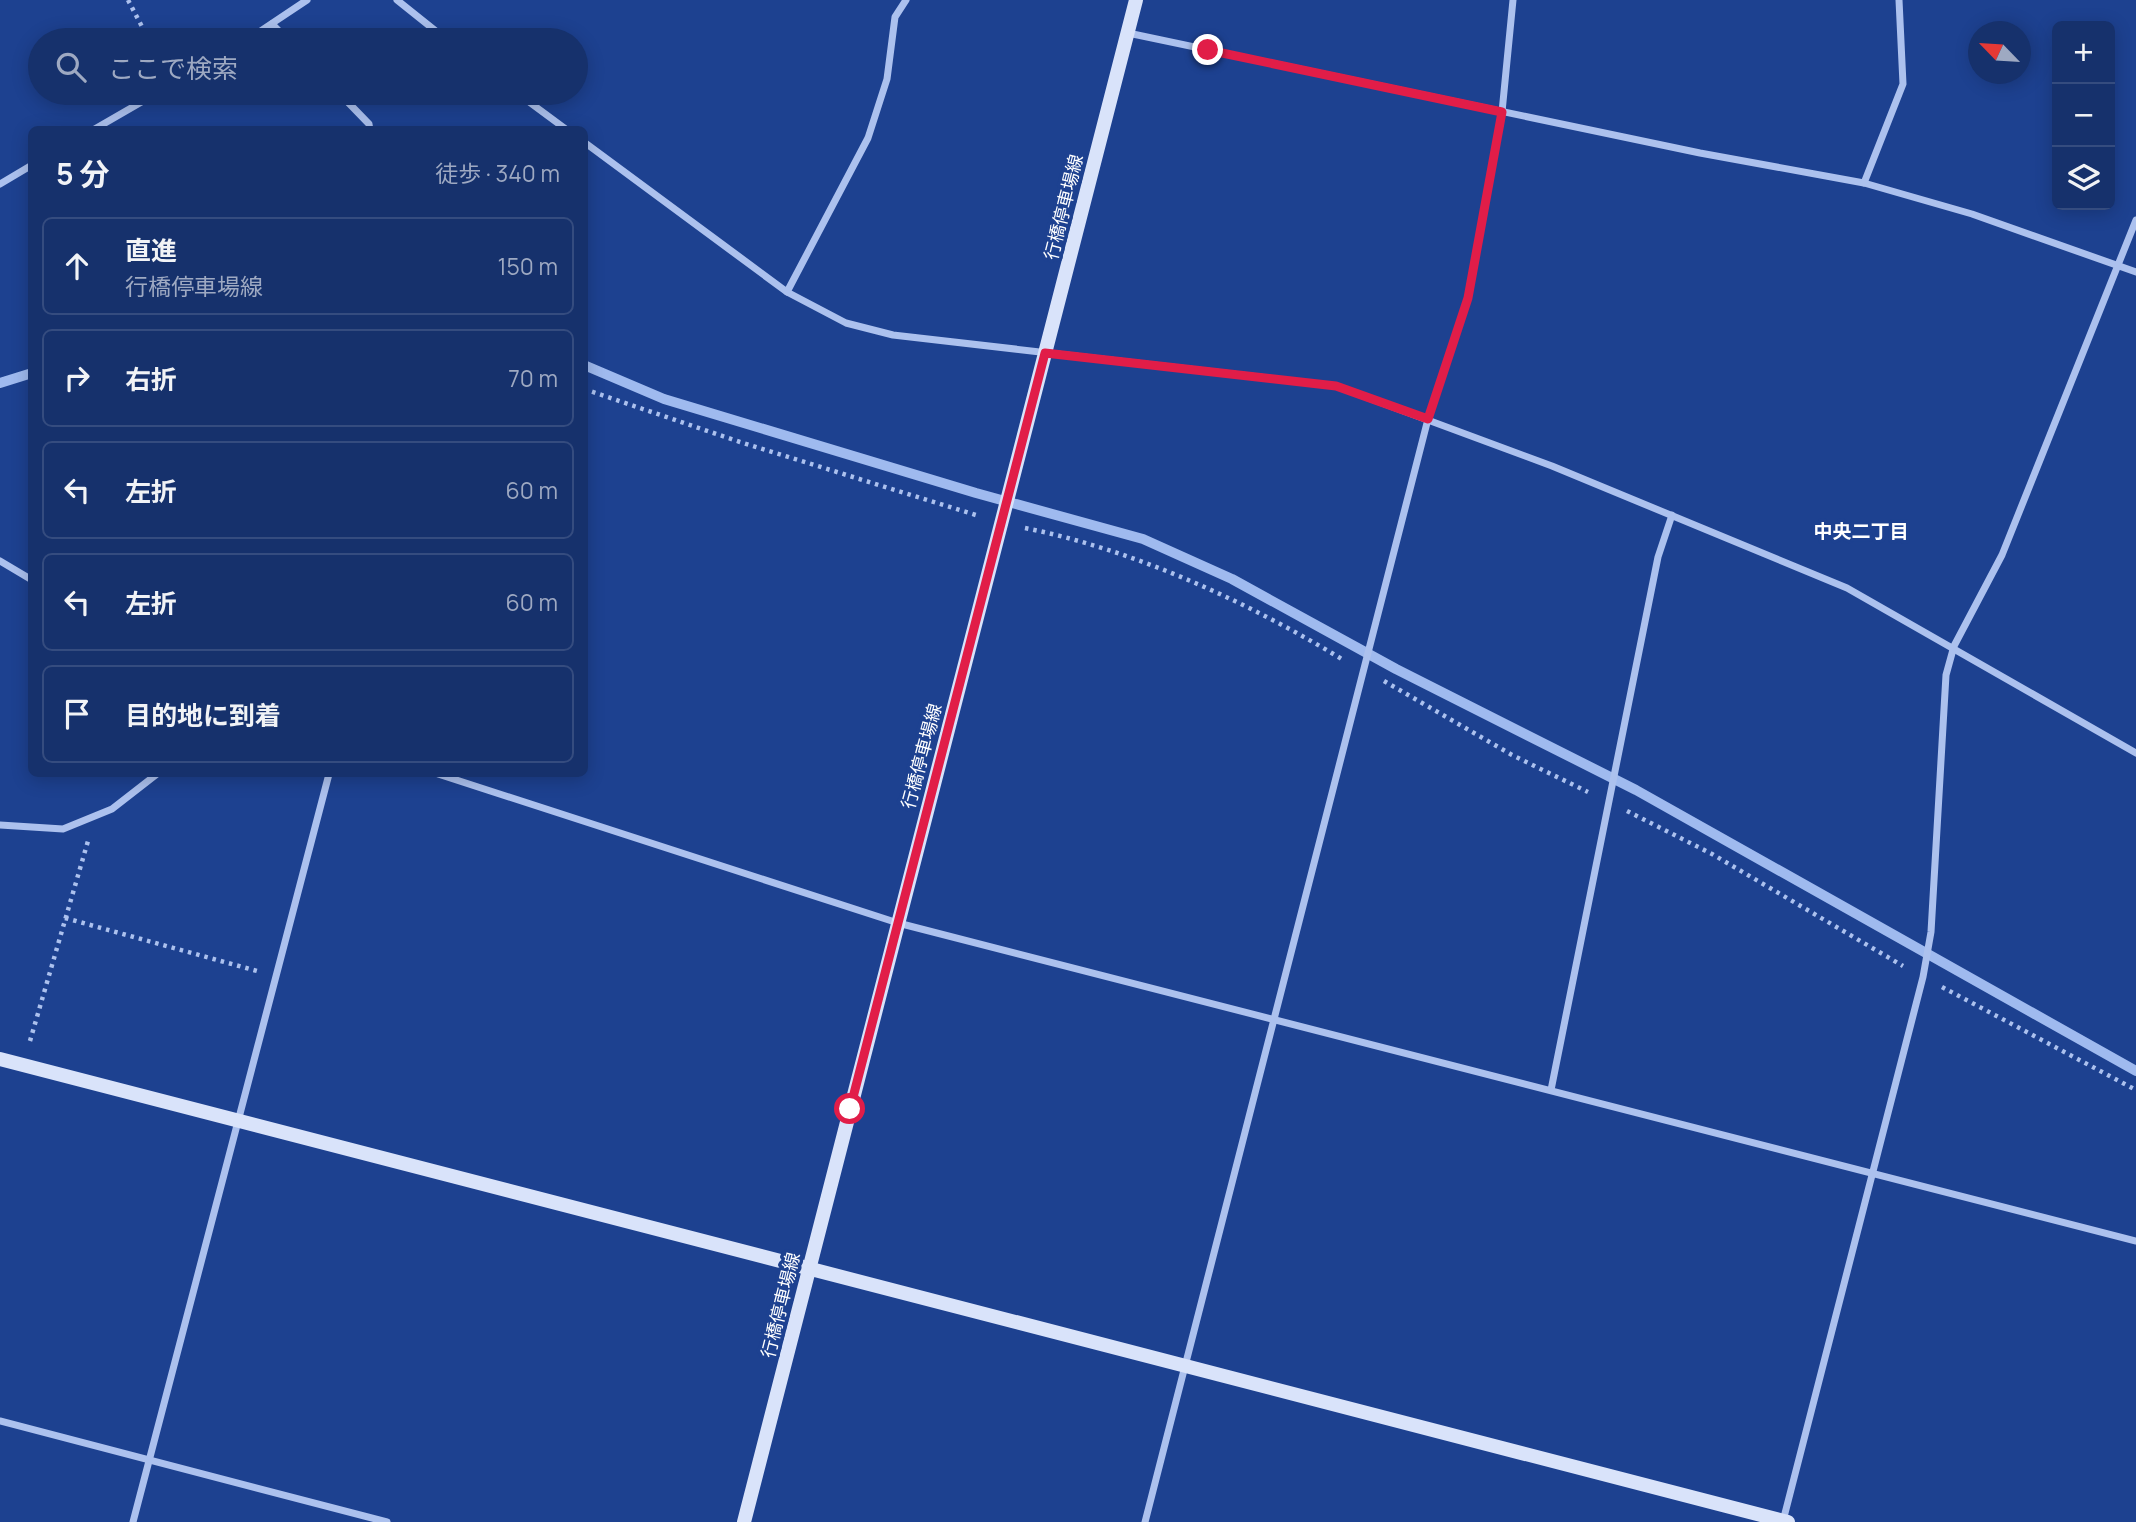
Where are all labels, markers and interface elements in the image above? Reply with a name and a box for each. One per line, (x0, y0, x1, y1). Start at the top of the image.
north arrow (1968, 21, 2031, 84)
map controls (2052, 21, 2115, 210)
button: + (2052, 21, 2115, 84)
search box (28, 28, 588, 105)
route end (1192, 34, 1223, 65)
icon: search (52, 48, 90, 86)
text: ここで検索 (108, 50, 238, 86)
button: − (2052, 84, 2115, 147)
button: layers (2052, 147, 2115, 210)
street label: 行橋停車場線 (1038, 152, 1088, 262)
text: 5 分 (56, 153, 110, 194)
text: 徒歩 · 340 m (435, 157, 560, 189)
text: 直進 (125, 232, 177, 268)
icon: ahead (58, 247, 96, 285)
text: 150 m (498, 250, 558, 282)
text: 行橋停車場線 (125, 270, 263, 302)
icon: right (58, 359, 96, 397)
text: 右折 (125, 361, 177, 397)
text: 70 m (508, 362, 558, 394)
icon: left (58, 471, 96, 509)
text: 左折 (125, 473, 177, 509)
text: 60 m (506, 474, 558, 506)
district label: 中央二丁目 (1813, 518, 1909, 544)
icon: left (58, 583, 96, 621)
text: 左折 (125, 585, 177, 621)
text: 60 m (506, 586, 558, 618)
icon: arrive (58, 695, 96, 733)
text: 目的地に到着 (125, 697, 281, 733)
street label: 行橋停車場線 (895, 701, 947, 811)
route start (834, 1093, 865, 1124)
street label: 行橋停車場線 (755, 1250, 805, 1360)

